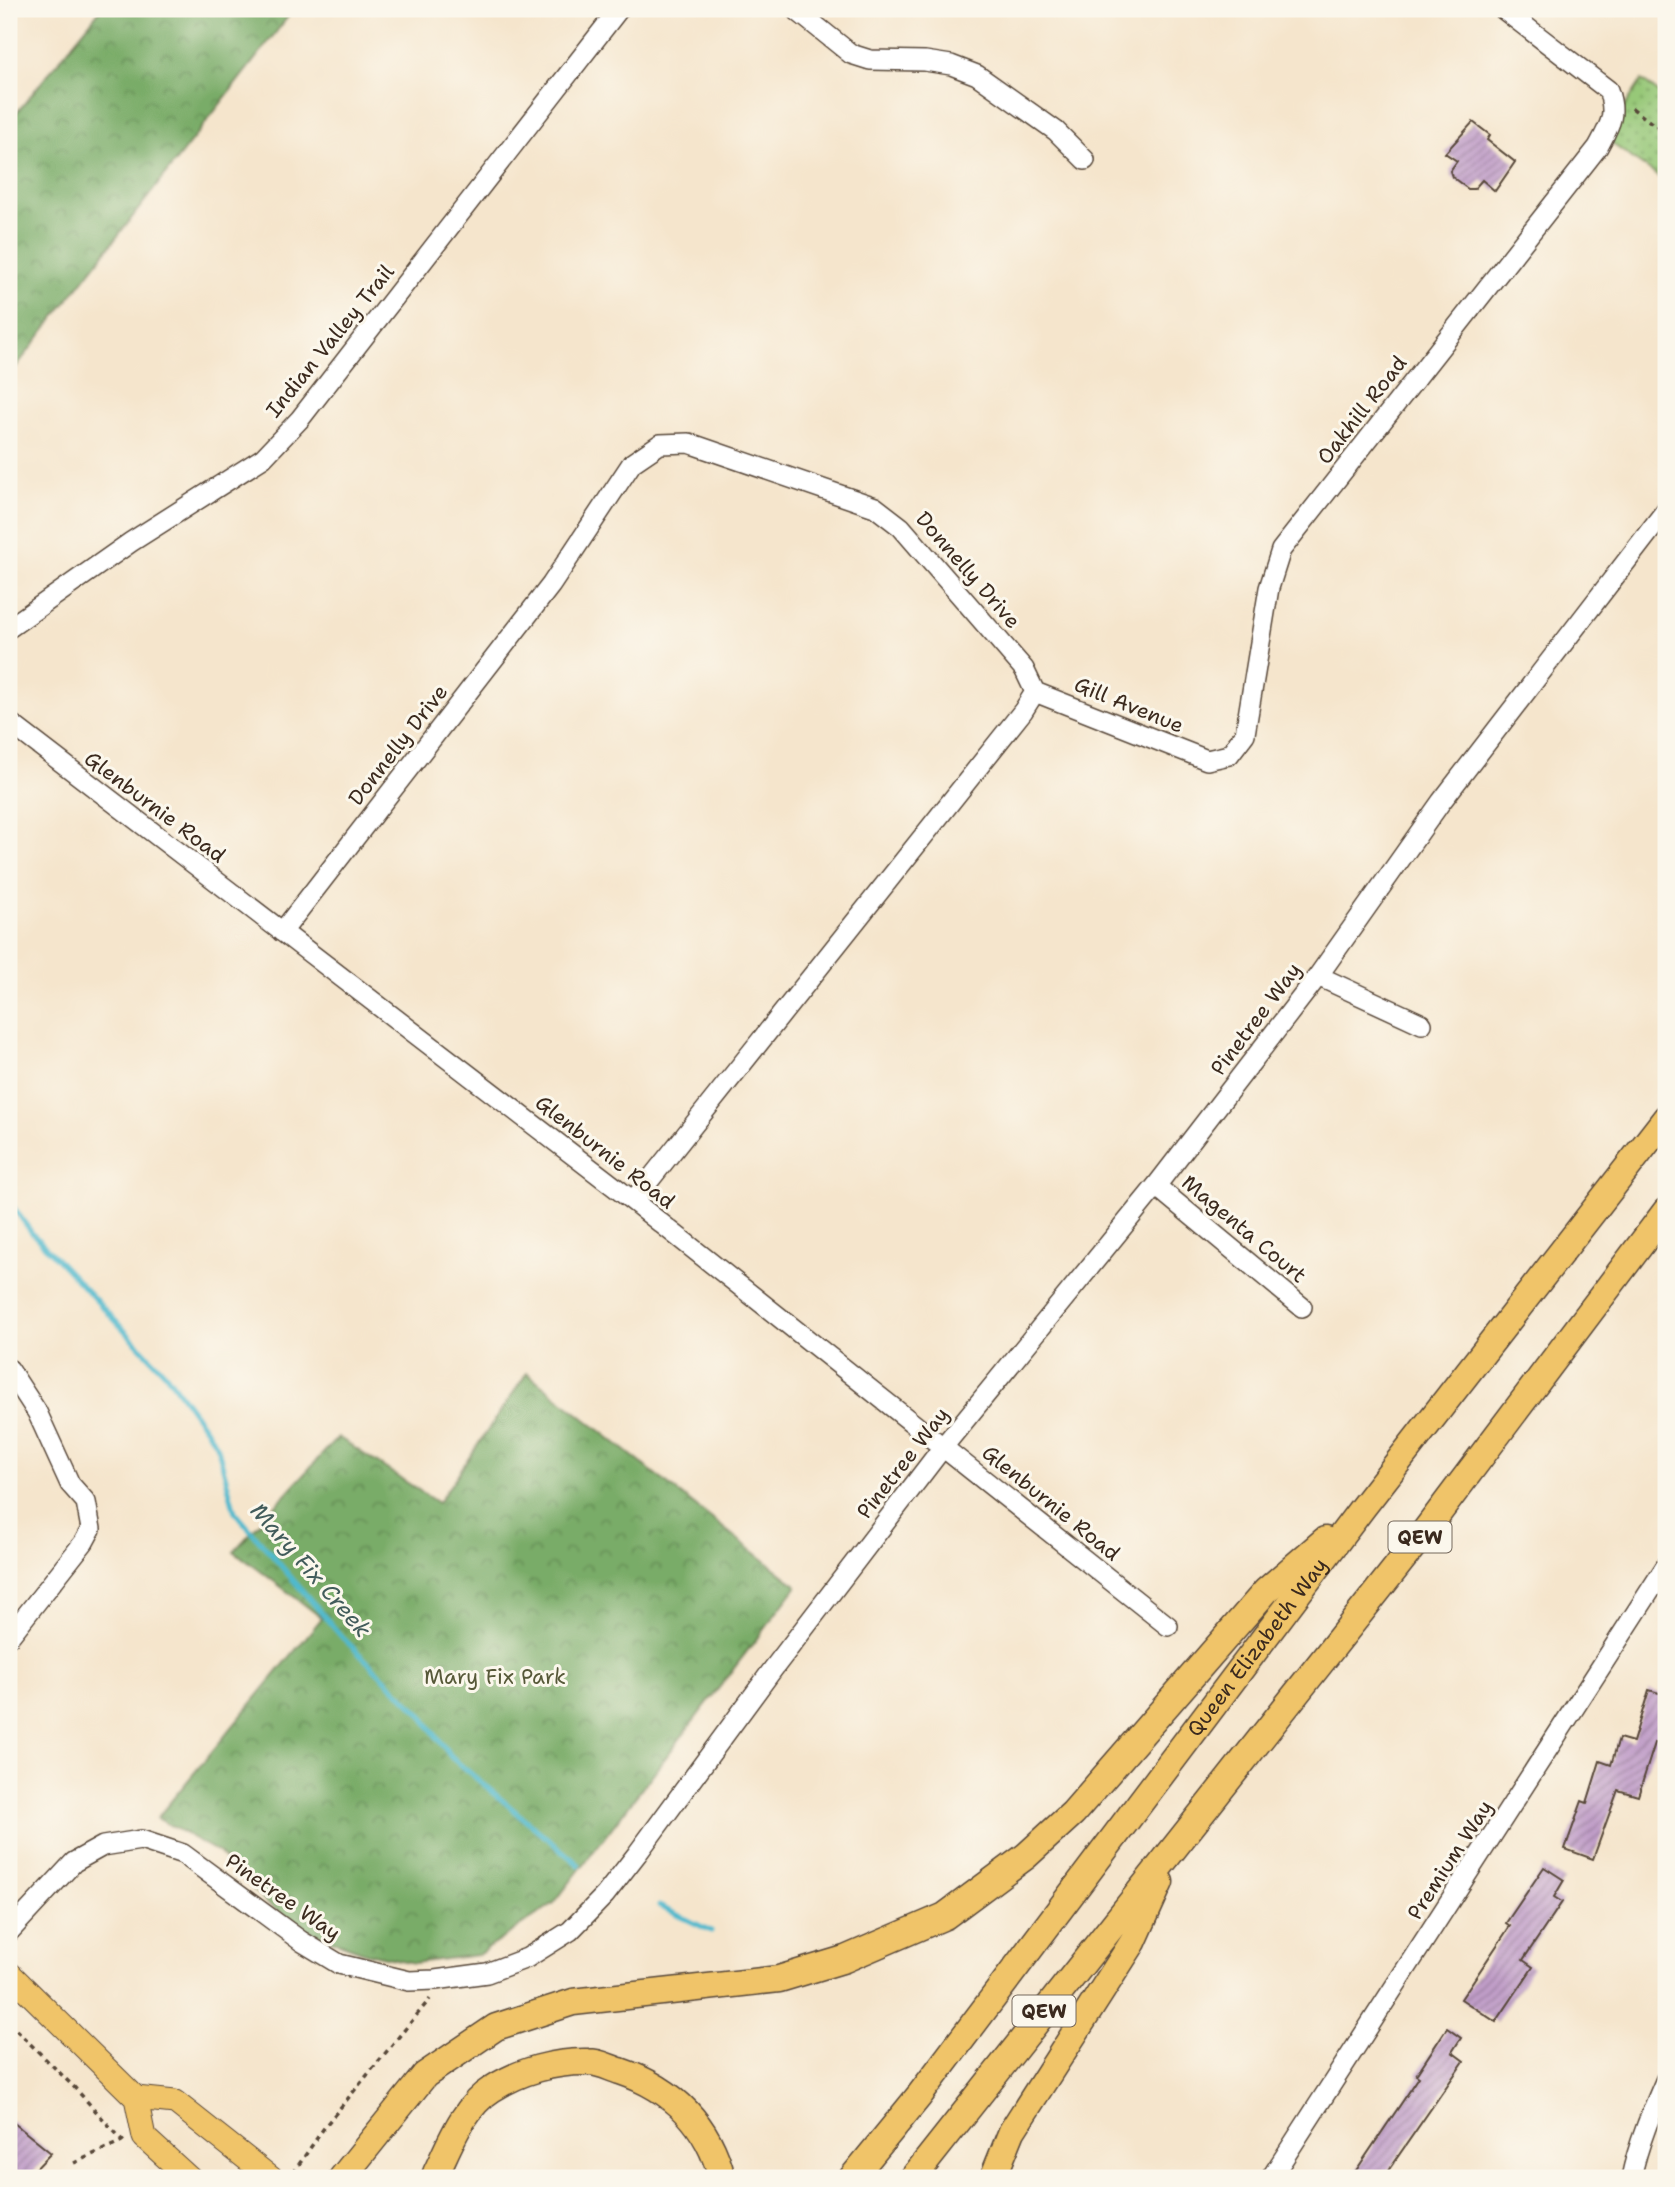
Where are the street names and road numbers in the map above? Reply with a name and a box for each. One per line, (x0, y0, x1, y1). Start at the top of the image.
street label: Indian Valley Trail (260, 258, 401, 423)
street label: Oakhill Road (1311, 350, 1413, 470)
street label: Donnelly Drive (909, 506, 1027, 634)
street label: Gill Avenue (1070, 670, 1188, 740)
street label: Donnelly Drive (342, 679, 454, 811)
street label: Glenburnie Road (79, 745, 231, 869)
street label: Pinetree Way (1204, 957, 1308, 1081)
street label: Glenburnie Road (529, 1089, 681, 1215)
street label: Magenta Court (1176, 1169, 1312, 1289)
street label: Pinetree Way (851, 1401, 955, 1525)
street label: Glenburnie Road (976, 1439, 1126, 1567)
road number: QEW (1388, 1522, 1452, 1553)
street label: Queen Elizabeth Way (1181, 1552, 1334, 1742)
street label: Premium Way (1401, 1795, 1499, 1925)
street label: Pinetree Way (220, 1847, 346, 1947)
road number: QEW (1012, 1996, 1076, 2026)

